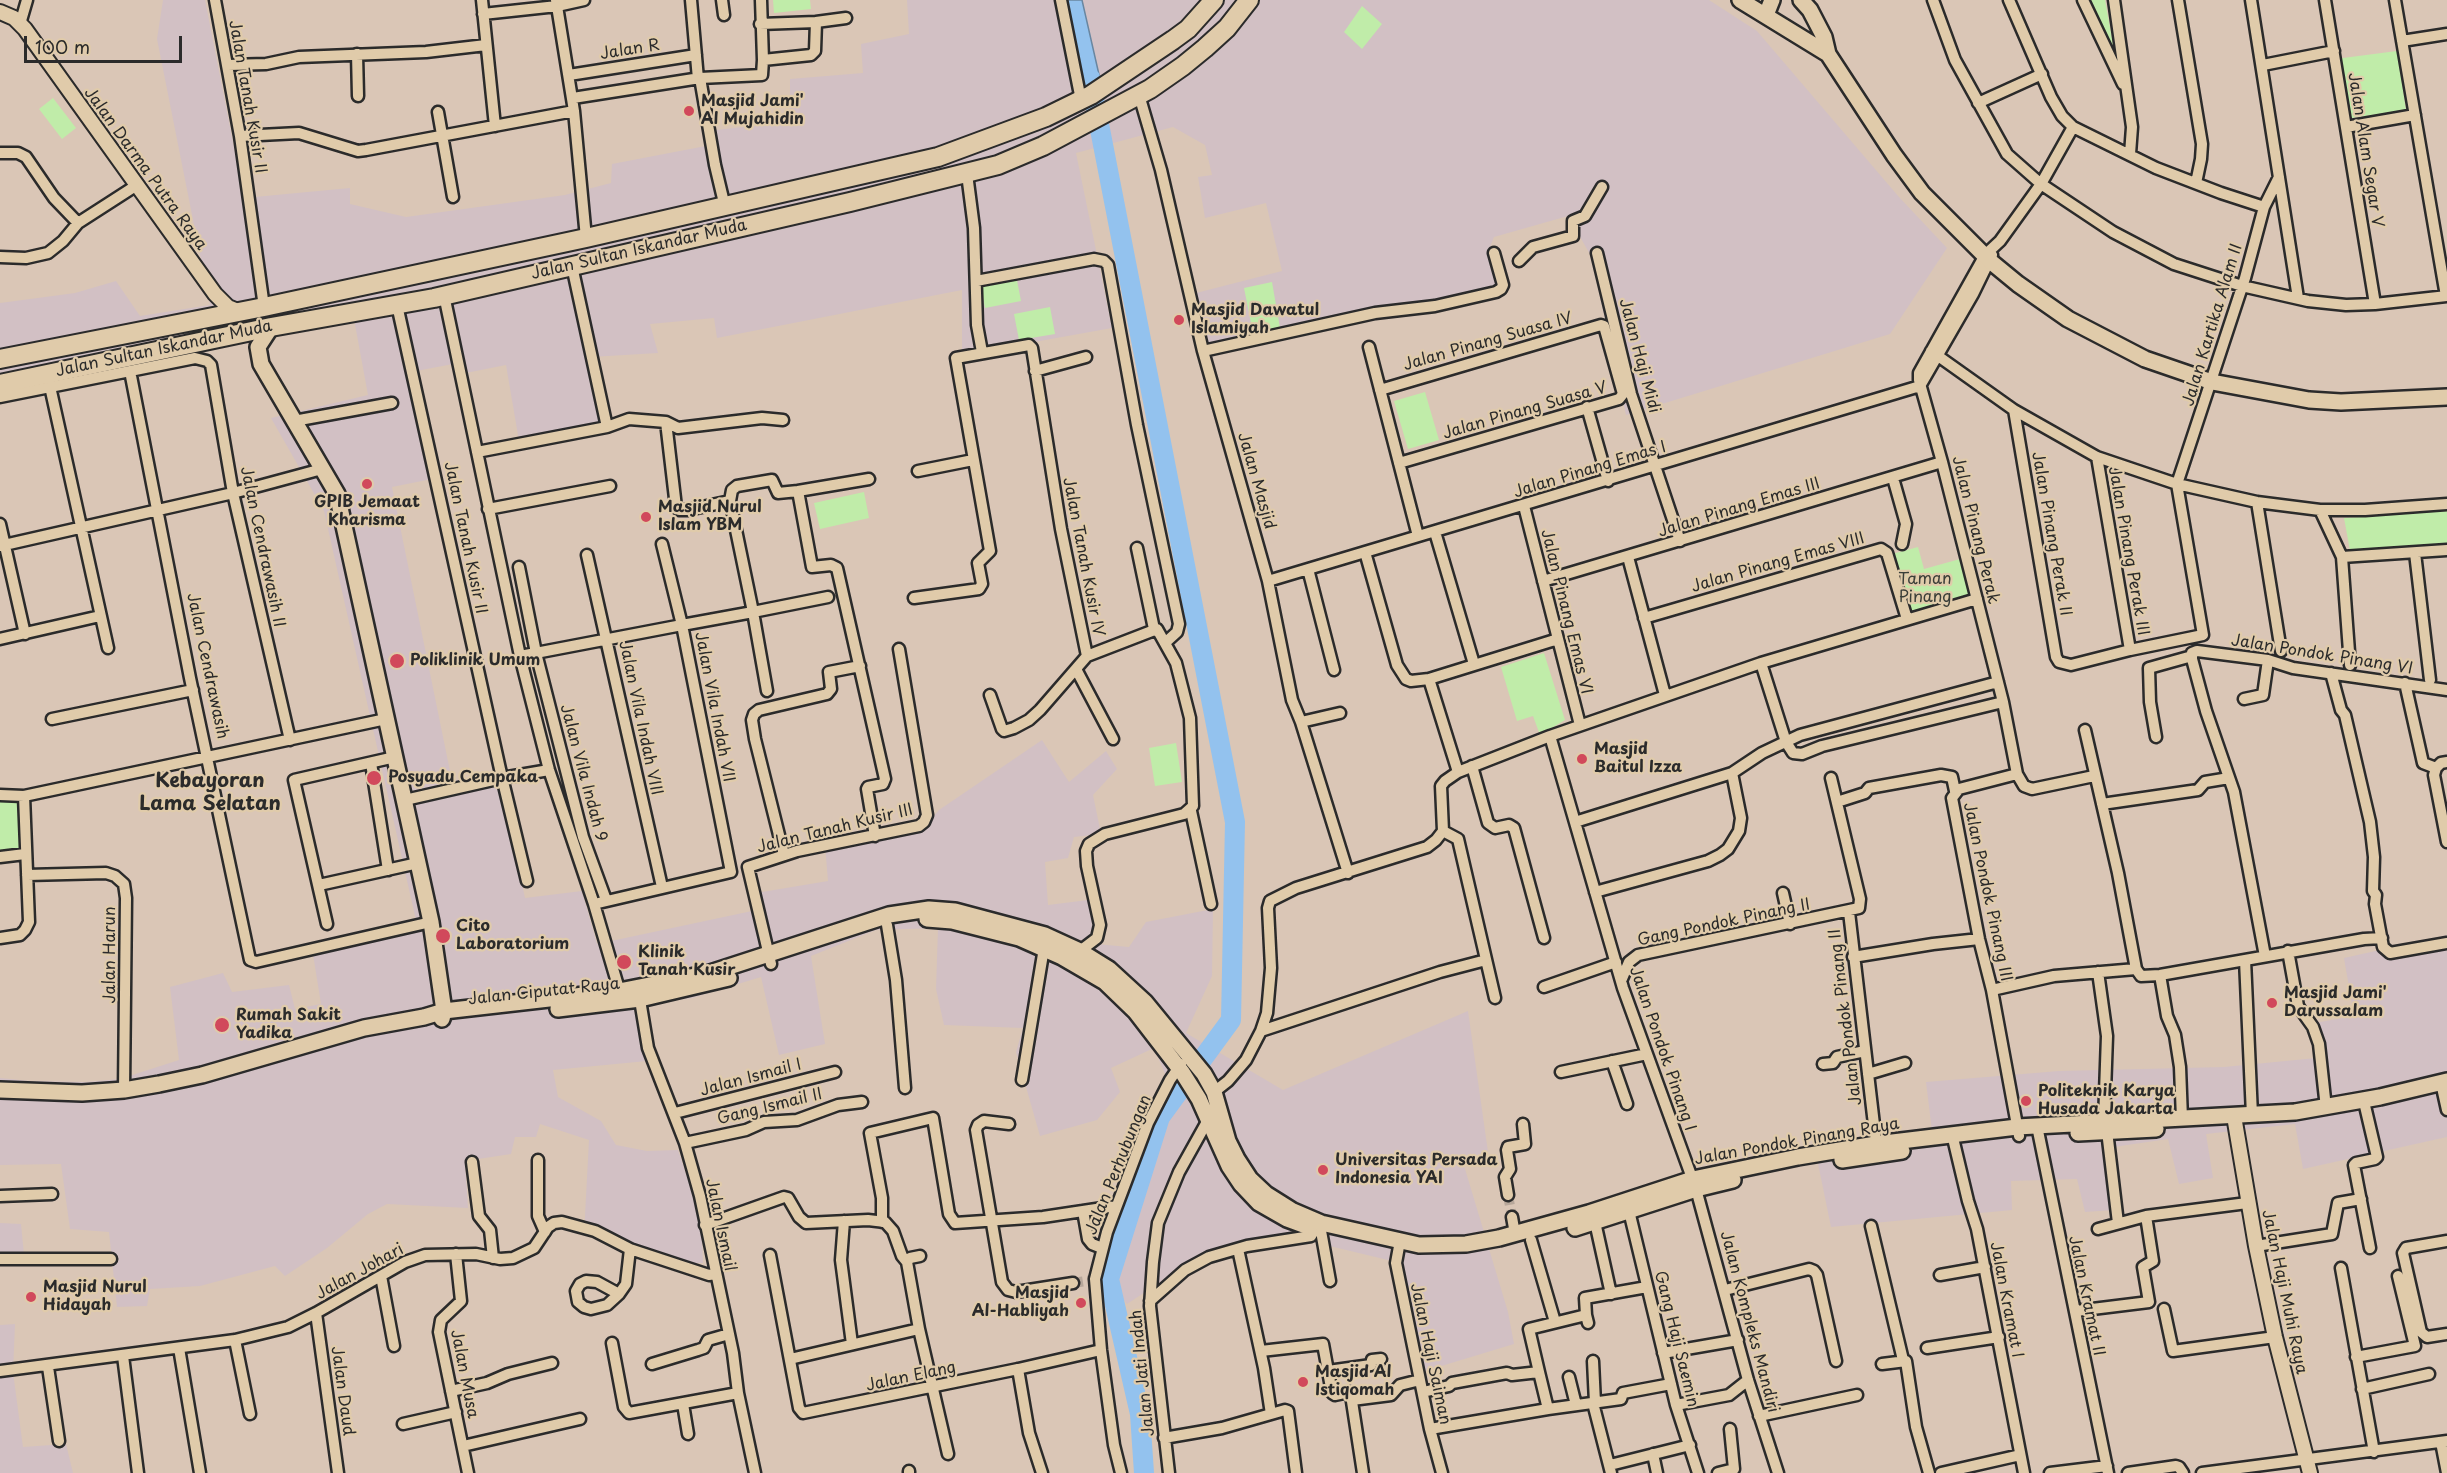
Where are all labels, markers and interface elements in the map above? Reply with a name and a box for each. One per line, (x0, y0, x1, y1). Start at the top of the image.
street label: Jalan Tanah Kusir II (224, 19, 270, 175)
scale bar (27, 24, 184, 62)
text: 100 m (35, 33, 90, 60)
street label: Jalan R (599, 36, 661, 64)
street label: Jalan Alam Segar V (2343, 71, 2387, 229)
street label: Jalan Darma Putra Raya (80, 84, 210, 254)
place label: Masjid Jami' Al Mujahidin (701, 92, 804, 130)
marker: Masjid Jami' Al Mujahidin (682, 104, 696, 118)
street label: Jalan Sultan Iskandar Muda (529, 216, 749, 284)
street label: Jalan Kartika Alam II (2179, 241, 2247, 409)
street label: Jalan Haji Midi (1614, 297, 1664, 415)
place label: Masjid Dawatul Islamiyah (1191, 301, 1319, 339)
street label: Jalan Pinang Suasa IV (1401, 309, 1575, 375)
marker: Masjid Dawatul Islamiyah (1172, 313, 1186, 327)
street label: Jalan Sultan Iskandar Muda (54, 317, 274, 381)
street label: Jalan Pinang Suasa V (1441, 378, 1609, 444)
street label: Jalan Masjid (1233, 430, 1279, 532)
street label: Jalan Pinang Emas I (1511, 438, 1669, 502)
street label: Jalan Pinang Perak II (2027, 450, 2075, 618)
street label: Jalan Pinang Perak (1947, 454, 2003, 606)
street label: Jalan Tanah Kusir II (439, 460, 491, 616)
street label: Jalan Cendrawasih II (236, 465, 288, 629)
street label: Jalan Pinang Perak III (2104, 465, 2152, 637)
street label: Jalan Pinang Emas III (1656, 474, 1822, 542)
street label: Jalan Tanah Kusir IV (1058, 476, 1108, 638)
marker: GPIB Jemaat Kharisma (360, 477, 374, 491)
place label: GPIB Jemaat Kharisma (314, 493, 420, 531)
place label: Masjid Nurul Islam YBM (658, 498, 762, 536)
marker: Masjid Nurul Islam YBM (639, 510, 653, 524)
street label: Jalan Pinang Emas VI (1536, 527, 1596, 697)
street label: Jalan Pinang Emas VIII (1689, 529, 1867, 597)
park label: Taman Pinang (1898, 570, 1952, 608)
street label: Jalan Cendrawasih (182, 591, 232, 741)
street label: Jalan Vila Indah VII (690, 630, 738, 784)
street label: Jalan Pondok Pinang VI (2230, 631, 2414, 679)
street label: Jalan Vila Indah VIII (614, 639, 666, 797)
place label: Poliklinik Umum (410, 651, 540, 671)
marker: Poliklinik Umum (388, 652, 406, 670)
street label: Jalan Vila Indah 9 (555, 702, 611, 844)
place label: Masjid Baitul Izza (1594, 740, 1682, 778)
marker: Masjid Baitul Izza (1575, 752, 1589, 766)
place label: Posyadu Cempaka (388, 768, 538, 788)
district label: Kebayoran Lama Selatan (139, 769, 281, 816)
marker: Posyadu Cempaka (365, 769, 383, 787)
street label: Jalan Tanah Kusir III (755, 800, 915, 858)
street label: Jalan Pondok Pinang III (1959, 801, 2015, 983)
street label: Gang Pondok Pinang II (1636, 895, 1812, 951)
street label: Jalan Harun (101, 906, 121, 1004)
place label: Cito Laboratorium (456, 917, 569, 955)
marker: Cito Laboratorium (434, 927, 452, 945)
street label: Jalan Pondok Pinang II (1826, 928, 1866, 1106)
place label: Klinik Tanah Kusir (638, 943, 736, 981)
marker: Klinik Tanah Kusir (615, 953, 633, 971)
street label: Jalan Pondok Pinang I (1625, 964, 1699, 1134)
street label: Jalan Ciputat Raya (467, 974, 621, 1010)
place label: Masjid Jami' Darussalam (2284, 984, 2387, 1022)
marker: Masjid Jami' Darussalam (2265, 996, 2279, 1010)
place label: Rumah Sakit Yadika (236, 1006, 341, 1044)
marker: Rumah Sakit Yadika (213, 1016, 231, 1034)
street label: Jalan Ismail I (698, 1055, 804, 1101)
place label: Politeknik Karya Husada Jakarta (2038, 1082, 2175, 1120)
street label: Gang Ismail II (715, 1085, 825, 1129)
street label: Jalan Perhubungan (1082, 1092, 1156, 1238)
marker: Politeknik Karya Husada Jakarta (2019, 1094, 2033, 1108)
street label: Jalan Pondok Pinang Raya (1693, 1115, 1901, 1169)
place label: Universitas Persada Indonesia YAI (1335, 1151, 1498, 1189)
marker: Universitas Persada Indonesia YAI (1316, 1163, 1330, 1177)
street label: Jalan Ismail (701, 1177, 739, 1273)
street label: Jalan Haji Muhi Raya (2257, 1208, 2311, 1376)
street label: Jalan Kompleks Mandiri (1716, 1229, 1782, 1415)
street label: Jalan Kramat II (2064, 1234, 2108, 1358)
street label: Jalan Johari (313, 1240, 407, 1304)
street label: Jalan Kramat I (1985, 1240, 2027, 1360)
street label: Gang Haji Saemin (1650, 1269, 1702, 1409)
place label: Masjid Nurul Hidayah (43, 1278, 147, 1316)
street label: Jalan Haji Saiman (1406, 1282, 1454, 1426)
place label: Masjid Al-Habliyah (972, 1284, 1069, 1322)
marker: Masjid Nurul Hidayah (24, 1290, 38, 1304)
marker: Masjid Al-Habliyah (1074, 1296, 1088, 1310)
street label: Jalan Jati Indah (1127, 1309, 1159, 1437)
street label: Jalan Musa (446, 1328, 482, 1420)
street label: Jalan Daud (326, 1345, 358, 1437)
street label: Jalan Elang (864, 1358, 958, 1396)
place label: Masjid Al Istiqomah (1315, 1363, 1394, 1401)
marker: Masjid Al Istiqomah (1296, 1375, 1310, 1389)

